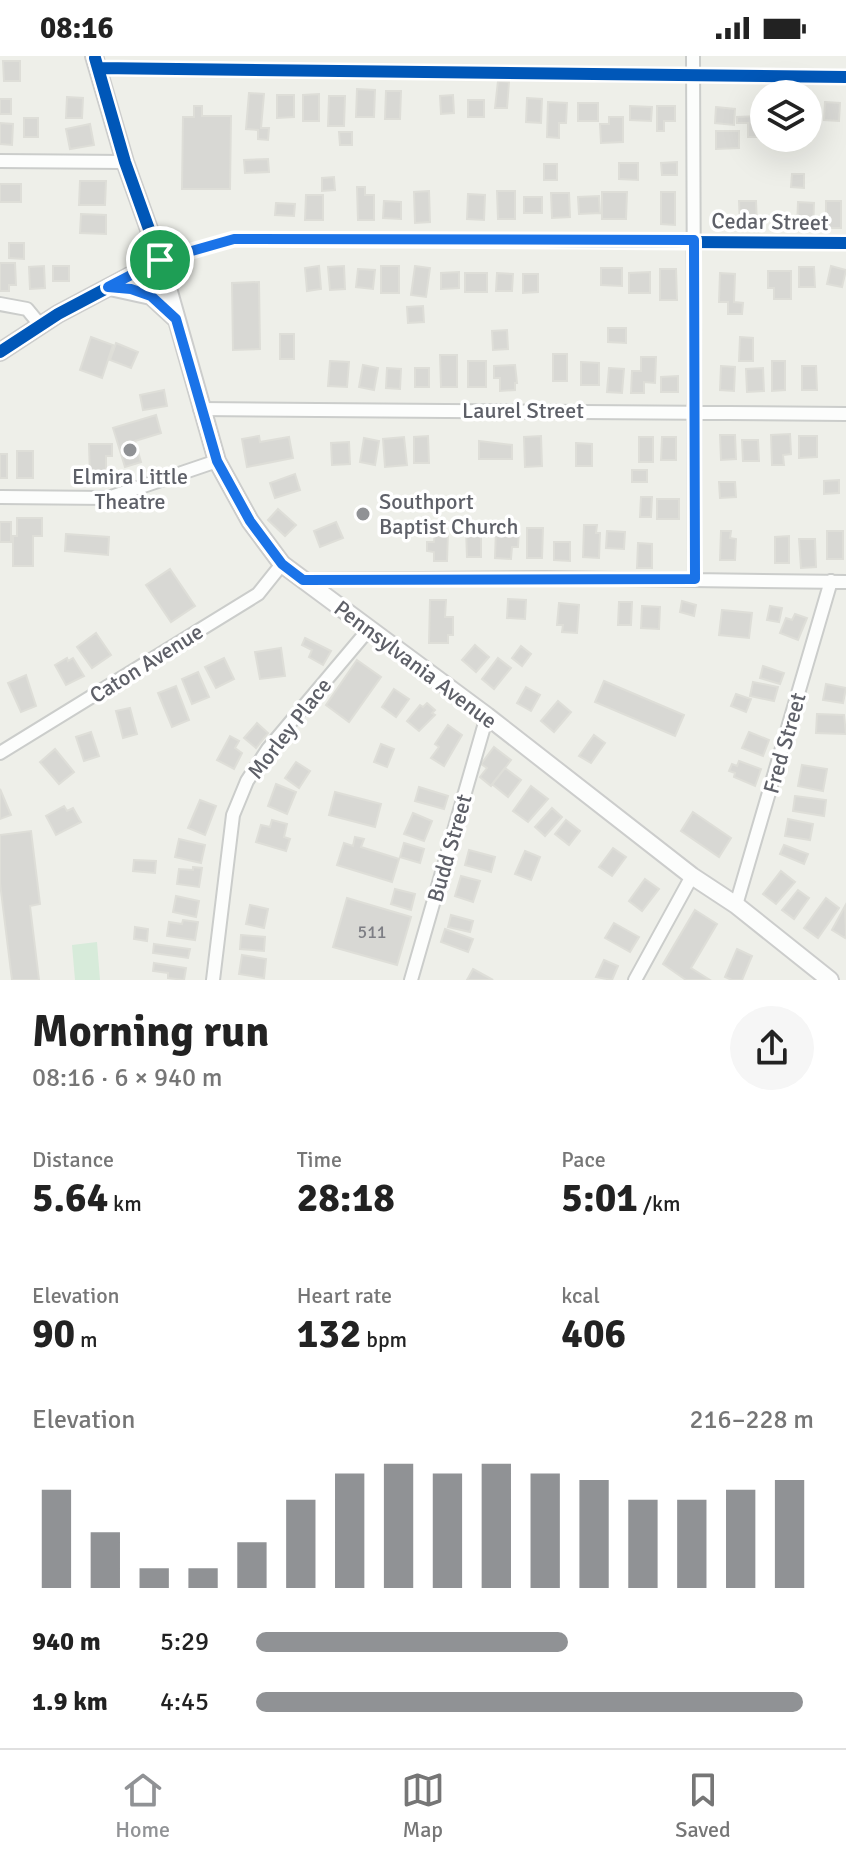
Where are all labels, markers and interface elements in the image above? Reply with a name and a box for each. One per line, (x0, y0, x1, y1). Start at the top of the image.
text: 08:16 (40, 10, 114, 47)
map controls (750, 80, 822, 152)
button: layers (750, 80, 822, 152)
street label: Cedar Street (711, 207, 829, 236)
pin (126, 226, 194, 294)
icon: arrive (138, 238, 182, 282)
street label: Laurel Street (462, 397, 584, 424)
marker: Elmira Little Theatre (121, 441, 139, 459)
place label: Elmira Little Theatre (72, 463, 188, 515)
place label: Southport Baptist Church (379, 488, 518, 540)
marker: Southport Baptist Church (354, 505, 372, 523)
street label: Pennsylvania Avenue (329, 594, 502, 734)
street label: Caton Avenue (85, 618, 208, 709)
street label: Morley Place (242, 672, 337, 784)
street label: Fred Street (757, 689, 812, 797)
street label: Budd Street (421, 791, 478, 905)
house number: 511 (357, 921, 387, 943)
text: Morning run (32, 1005, 269, 1059)
button: share (730, 1006, 814, 1090)
text: 08:16 · 6 × 940 m (32, 1062, 223, 1094)
text: Distance (32, 1146, 114, 1173)
text: Time (297, 1146, 342, 1173)
text: Pace (561, 1146, 606, 1173)
text: 5.64 (32, 1173, 108, 1223)
text: 28:18 (297, 1173, 395, 1223)
text: 5:01 (561, 1173, 638, 1223)
text: km (108, 1190, 142, 1217)
text: /km (638, 1190, 681, 1217)
text: Elevation (32, 1282, 120, 1309)
text: Heart rate (297, 1282, 392, 1309)
text: kcal (561, 1282, 600, 1309)
text: 90 (32, 1309, 75, 1359)
text: 132 (297, 1309, 361, 1359)
text: 406 (561, 1309, 626, 1359)
text: m (75, 1326, 98, 1353)
text: bpm (361, 1326, 407, 1353)
text: Elevation (32, 1404, 136, 1436)
text: 216–228 m (690, 1404, 814, 1436)
text: 940 m (32, 1626, 101, 1658)
text: 5:29 (160, 1626, 209, 1658)
text: 1.9 km (32, 1686, 108, 1718)
text: 4:45 (160, 1686, 209, 1718)
tab: Home (115, 1768, 170, 1843)
tab: Map (401, 1768, 445, 1843)
tab: Saved (675, 1768, 731, 1843)

